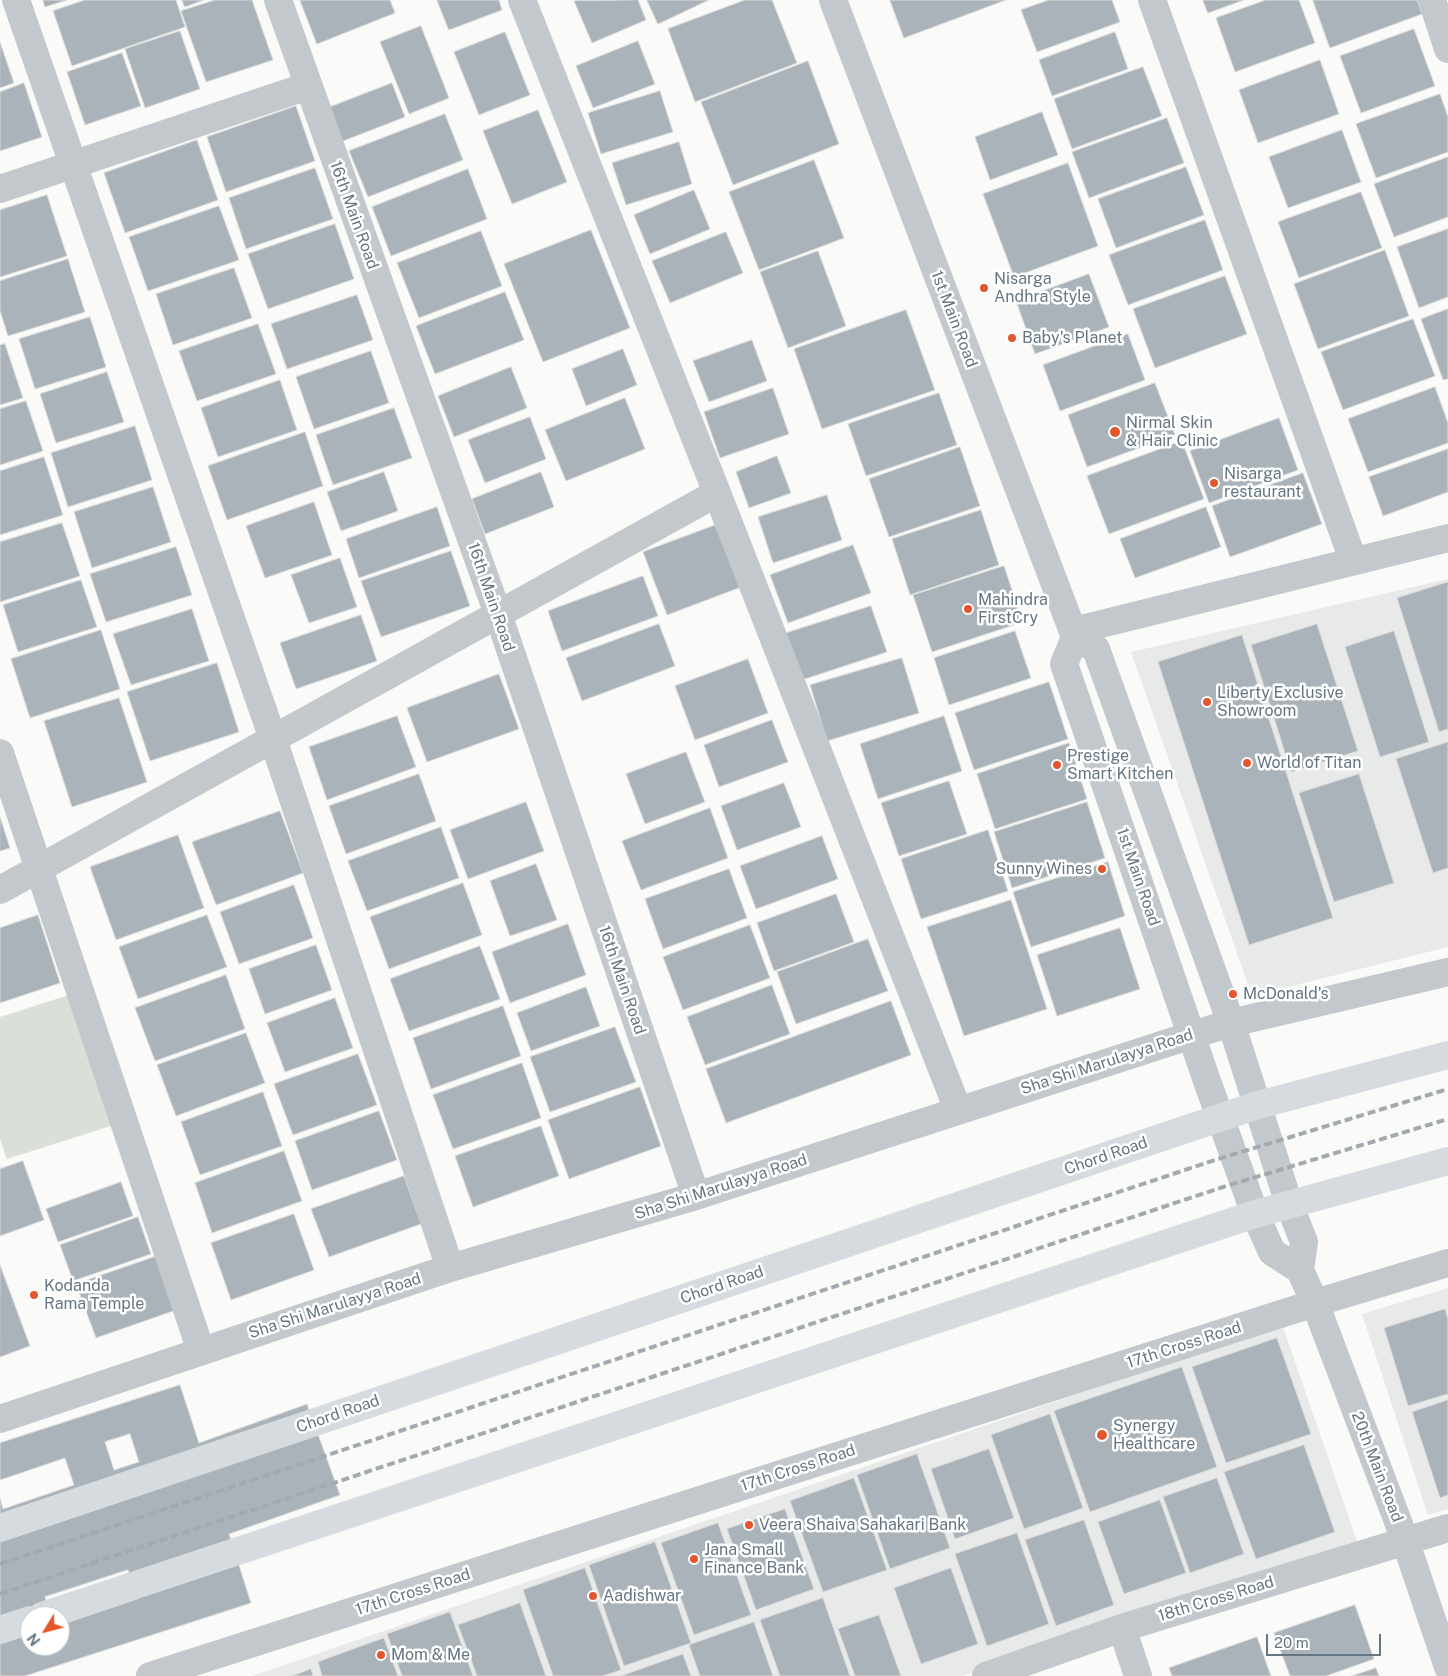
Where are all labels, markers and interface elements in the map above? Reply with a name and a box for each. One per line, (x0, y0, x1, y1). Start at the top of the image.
street label: 16th Main Road (326, 158, 382, 272)
street label: 1st Main Road (927, 268, 981, 370)
place label: Nisarga Andhra Style (994, 269, 1091, 307)
marker: Nisarga Andhra Style (978, 282, 990, 294)
place label: Baby's Planet (1022, 328, 1122, 348)
marker: Baby's Planet (1006, 332, 1018, 344)
place label: Nirmal Skin & Hair Clinic (1126, 413, 1218, 451)
marker: Nirmal Skin & Hair Clinic (1108, 425, 1122, 439)
place label: Nisarga restaurant (1224, 464, 1301, 502)
marker: Nisarga restaurant (1208, 477, 1220, 489)
street label: 16th Main Road (463, 540, 519, 654)
place label: Mahindra FirstCry (978, 590, 1048, 628)
marker: Mahindra FirstCry (962, 603, 974, 615)
place label: Liberty Exclusive Showroom (1217, 683, 1344, 721)
marker: Liberty Exclusive Showroom (1201, 696, 1213, 708)
place label: Prestige Smart Kitchen (1067, 746, 1174, 784)
place label: World of Titan (1257, 753, 1361, 773)
marker: World of Titan (1241, 757, 1253, 769)
marker: Prestige Smart Kitchen (1051, 759, 1063, 771)
street label: 1st Main Road (1112, 825, 1164, 929)
place label: Sunny Wines (996, 859, 1092, 879)
marker: Sunny Wines (1096, 863, 1108, 875)
street label: 16th Main Road (594, 923, 650, 1037)
place label: McDonald's (1243, 984, 1329, 1004)
marker: McDonald's (1227, 988, 1239, 1000)
street label: Sha Shi Marulayya Road (1018, 1025, 1196, 1099)
street label: Chord Road (1062, 1133, 1150, 1179)
street label: Sha Shi Marulayya Road (632, 1150, 810, 1224)
street label: Chord Road (678, 1262, 766, 1308)
street label: Sha Shi Marulayya Road (246, 1269, 424, 1343)
place label: Kodanda Rama Temple (44, 1276, 144, 1314)
marker: Kodanda Rama Temple (28, 1289, 40, 1301)
street label: 17th Cross Road (1124, 1317, 1244, 1373)
street label: Chord Road (294, 1391, 382, 1437)
street label: 20th Main Road (1347, 1409, 1407, 1525)
place label: Synergy Healthcare (1113, 1416, 1195, 1454)
marker: Synergy Healthcare (1095, 1428, 1109, 1442)
street label: 17th Cross Road (738, 1440, 858, 1496)
place label: Veera Shaiva Sahakari Bank (759, 1515, 966, 1535)
marker: Veera Shaiva Sahakari Bank (743, 1519, 755, 1531)
place label: Jana Small Finance Bank (704, 1540, 804, 1578)
marker: Jana Small Finance Bank (688, 1553, 700, 1565)
street label: 17th Cross Road (353, 1564, 473, 1620)
street label: 18th Cross Road (1156, 1572, 1276, 1626)
place label: Aadishwar (603, 1586, 681, 1606)
marker: Aadishwar (587, 1590, 599, 1602)
north arrow (20, 1606, 70, 1656)
scale bar (1268, 1624, 1383, 1656)
text: N (24, 1630, 44, 1649)
text: 20 m (1274, 1634, 1309, 1651)
place label: Mom & Me (391, 1645, 470, 1665)
marker: Mom & Me (375, 1649, 387, 1661)

